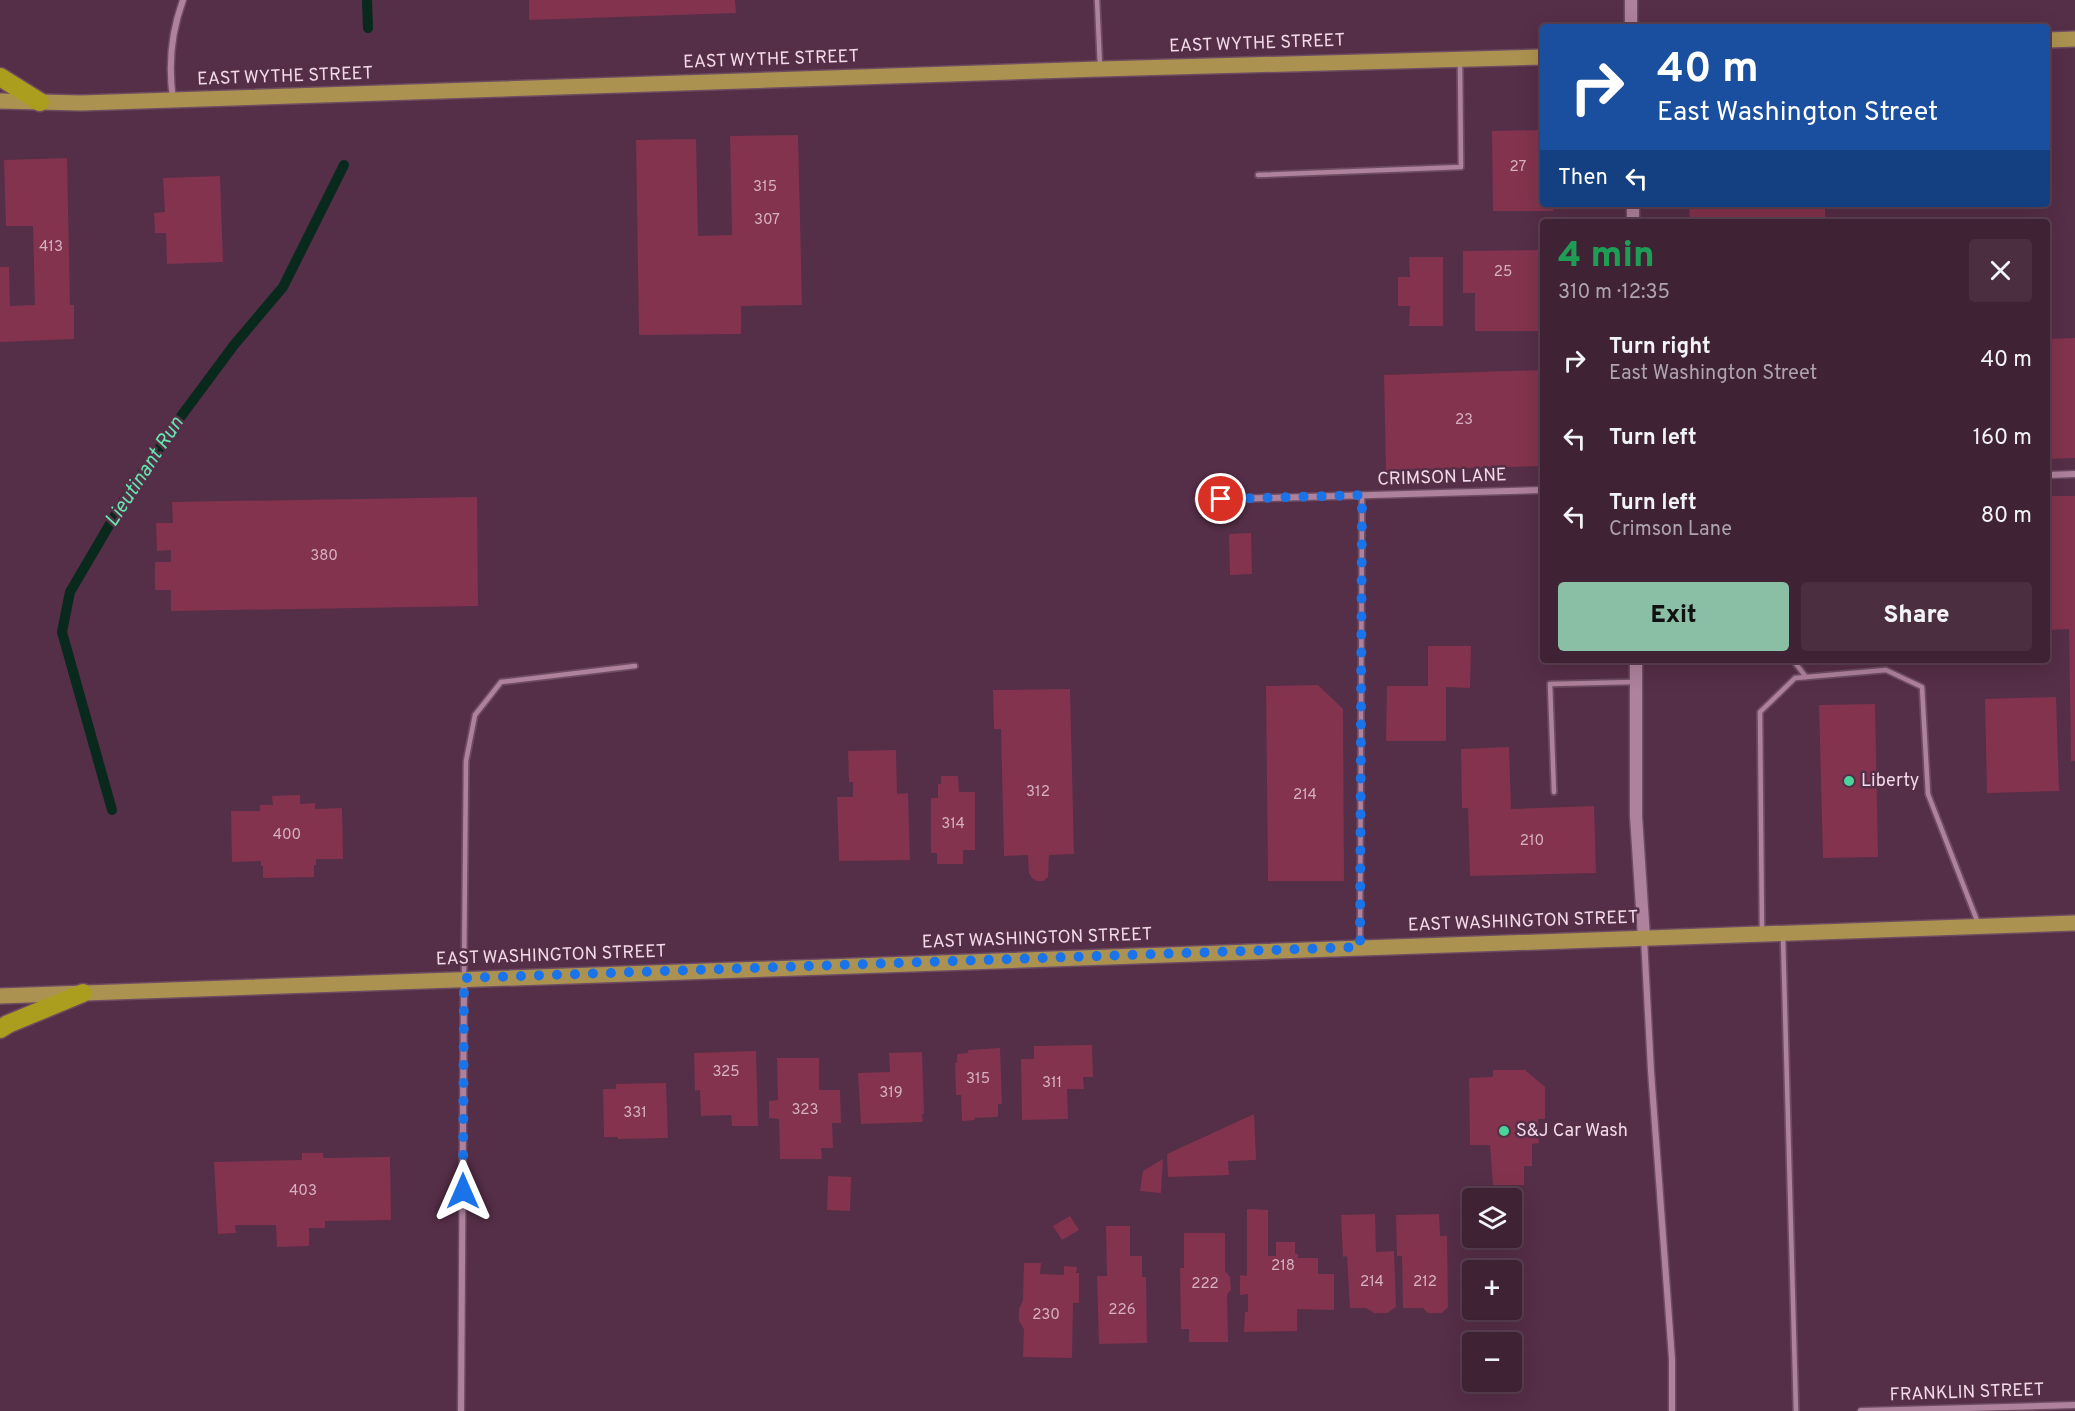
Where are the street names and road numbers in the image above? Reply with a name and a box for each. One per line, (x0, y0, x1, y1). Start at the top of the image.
street label: EAST WYTHE STREET (1169, 29, 1345, 59)
street label: EAST WYTHE STREET (683, 45, 859, 75)
street label: EAST WYTHE STREET (197, 62, 373, 92)
street label: CRIMSON LANE (1377, 464, 1507, 492)
street label: EAST WASHINGTON STREET (1407, 906, 1639, 938)
street label: EAST WASHINGTON STREET (921, 923, 1153, 955)
street label: EAST WASHINGTON STREET (435, 940, 667, 972)
street label: FRANKLIN STREET (1889, 1379, 2045, 1407)

